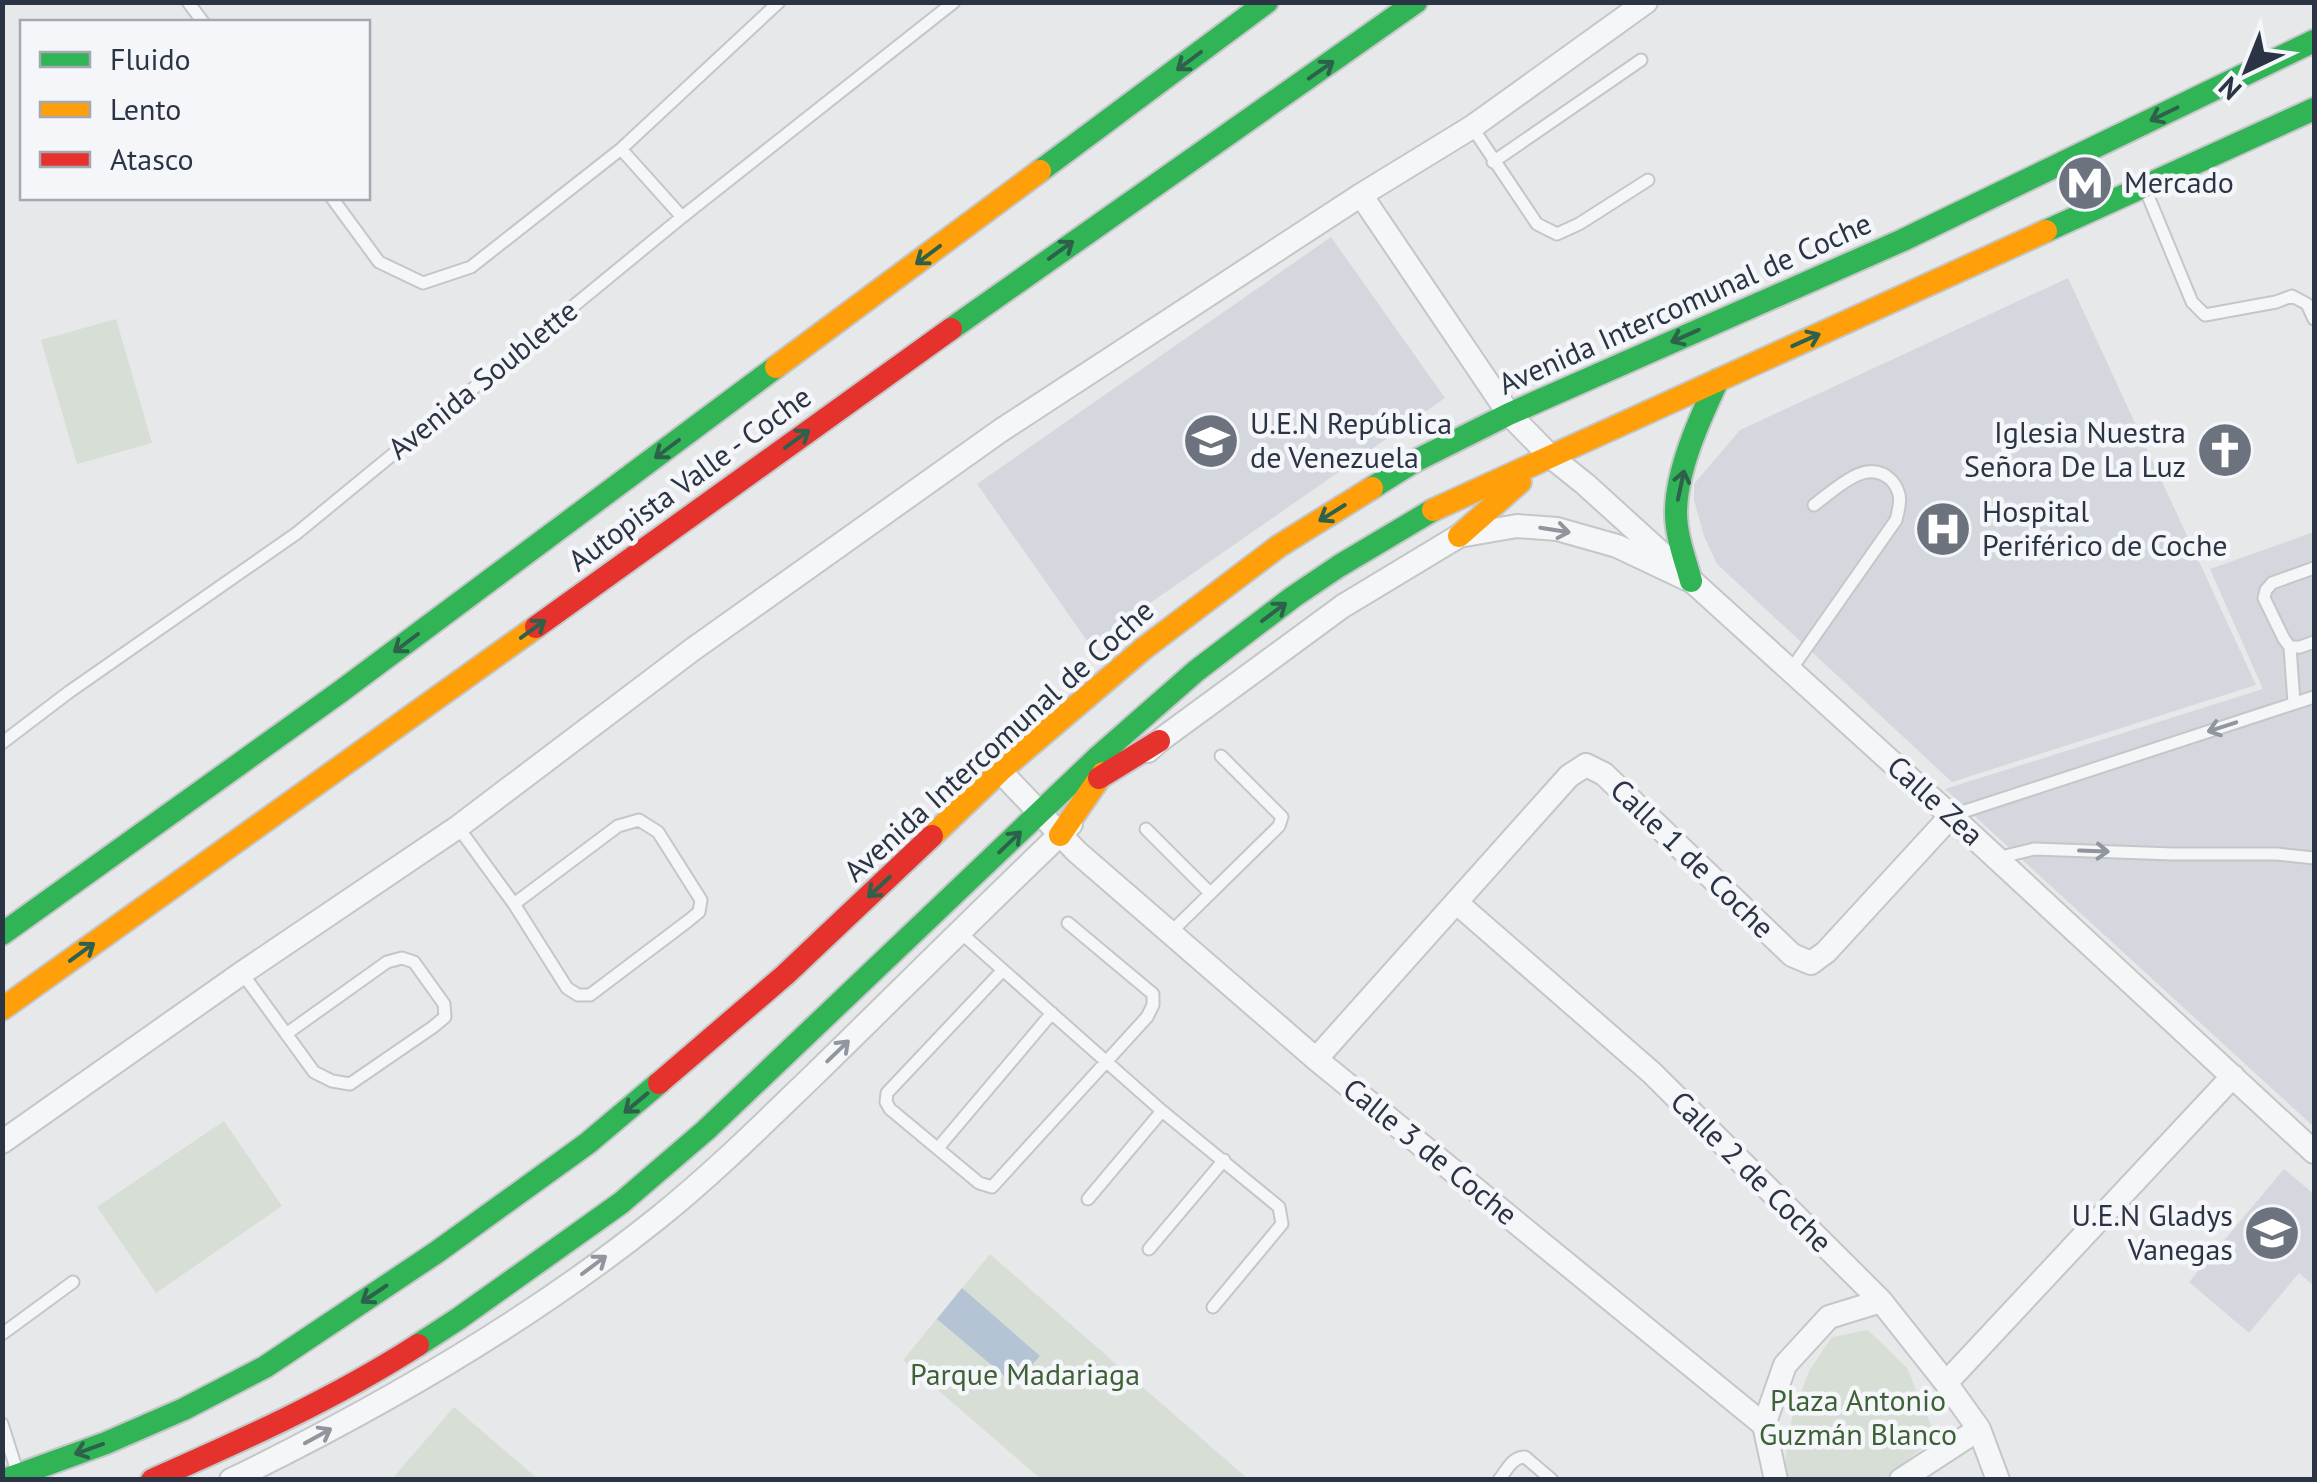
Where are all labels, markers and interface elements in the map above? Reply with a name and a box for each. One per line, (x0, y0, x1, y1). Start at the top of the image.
legend (20, 20, 370, 200)
north arrow (2197, 20, 2297, 120)
text: Fluido (110, 39, 191, 78)
one-way arrow (1176, 50, 1203, 71)
one-way arrow (1306, 60, 1334, 81)
text: N (2210, 69, 2249, 108)
text: Lento (110, 89, 181, 128)
one-way arrow (2149, 105, 2179, 124)
text: Atasco (110, 139, 194, 178)
metro station icon: Mercado (2055, 153, 2115, 213)
place label: Mercado (2124, 162, 2234, 201)
street label: Avenida Intercomunal de Coche (1492, 203, 1877, 403)
one-way arrow (1047, 240, 1075, 261)
one-way arrow (915, 244, 942, 265)
street label: Avenida Soublette (379, 290, 585, 467)
one-way arrow (1670, 328, 1701, 346)
one-way arrow (1790, 329, 1820, 348)
street label: Autopista Valle - Coche (560, 376, 818, 579)
place label: U.E.N República de Venezuela (1250, 403, 1452, 476)
school or university icon: U.E.N República de Venezuela (1181, 411, 1241, 471)
place label: Iglesia Nuestra Señora De La Luz (1964, 412, 2186, 485)
church icon: Iglesia Nuestra Señora De La Luz (2195, 420, 2255, 480)
one-way arrow (783, 429, 810, 450)
one-way arrow (654, 438, 681, 459)
one-way arrow (1673, 470, 1692, 502)
place label: Hospital Periférico de Coche (1982, 491, 2228, 564)
hospital icon: Hospital Periférico de Coche (1913, 499, 1973, 559)
one-way arrow (1318, 502, 1347, 523)
one-way arrow (1538, 521, 1571, 540)
street label: Avenida Intercomunal de Coche (835, 590, 1161, 890)
one-way arrow (1260, 601, 1287, 622)
one-way arrow (519, 619, 546, 640)
one-way arrow (393, 632, 420, 653)
one-way arrow (2206, 719, 2238, 737)
street label: Calle Zea (1880, 746, 1992, 853)
street label: Calle 1 de Coche (1603, 770, 1783, 946)
one-way arrow (997, 830, 1021, 854)
one-way arrow (2077, 842, 2109, 861)
one-way arrow (867, 875, 892, 898)
one-way arrow (68, 942, 95, 963)
one-way arrow (826, 1039, 850, 1063)
street label: Calle 3 de Coche (1336, 1069, 1526, 1233)
street label: Calle 2 de Coche (1663, 1082, 1841, 1260)
one-way arrow (624, 1091, 650, 1113)
place label: U.E.N Gladys Vanegas (2072, 1195, 2233, 1268)
school or university icon: U.E.N Gladys Vanegas (2242, 1203, 2302, 1263)
one-way arrow (580, 1255, 607, 1276)
one-way arrow (360, 1283, 388, 1304)
park label: Parque Madariaga (910, 1354, 1140, 1393)
park label: Plaza Antonio Guzmán Blanco (1759, 1380, 1957, 1453)
one-way arrow (303, 1425, 332, 1445)
one-way arrow (75, 1441, 106, 1459)

